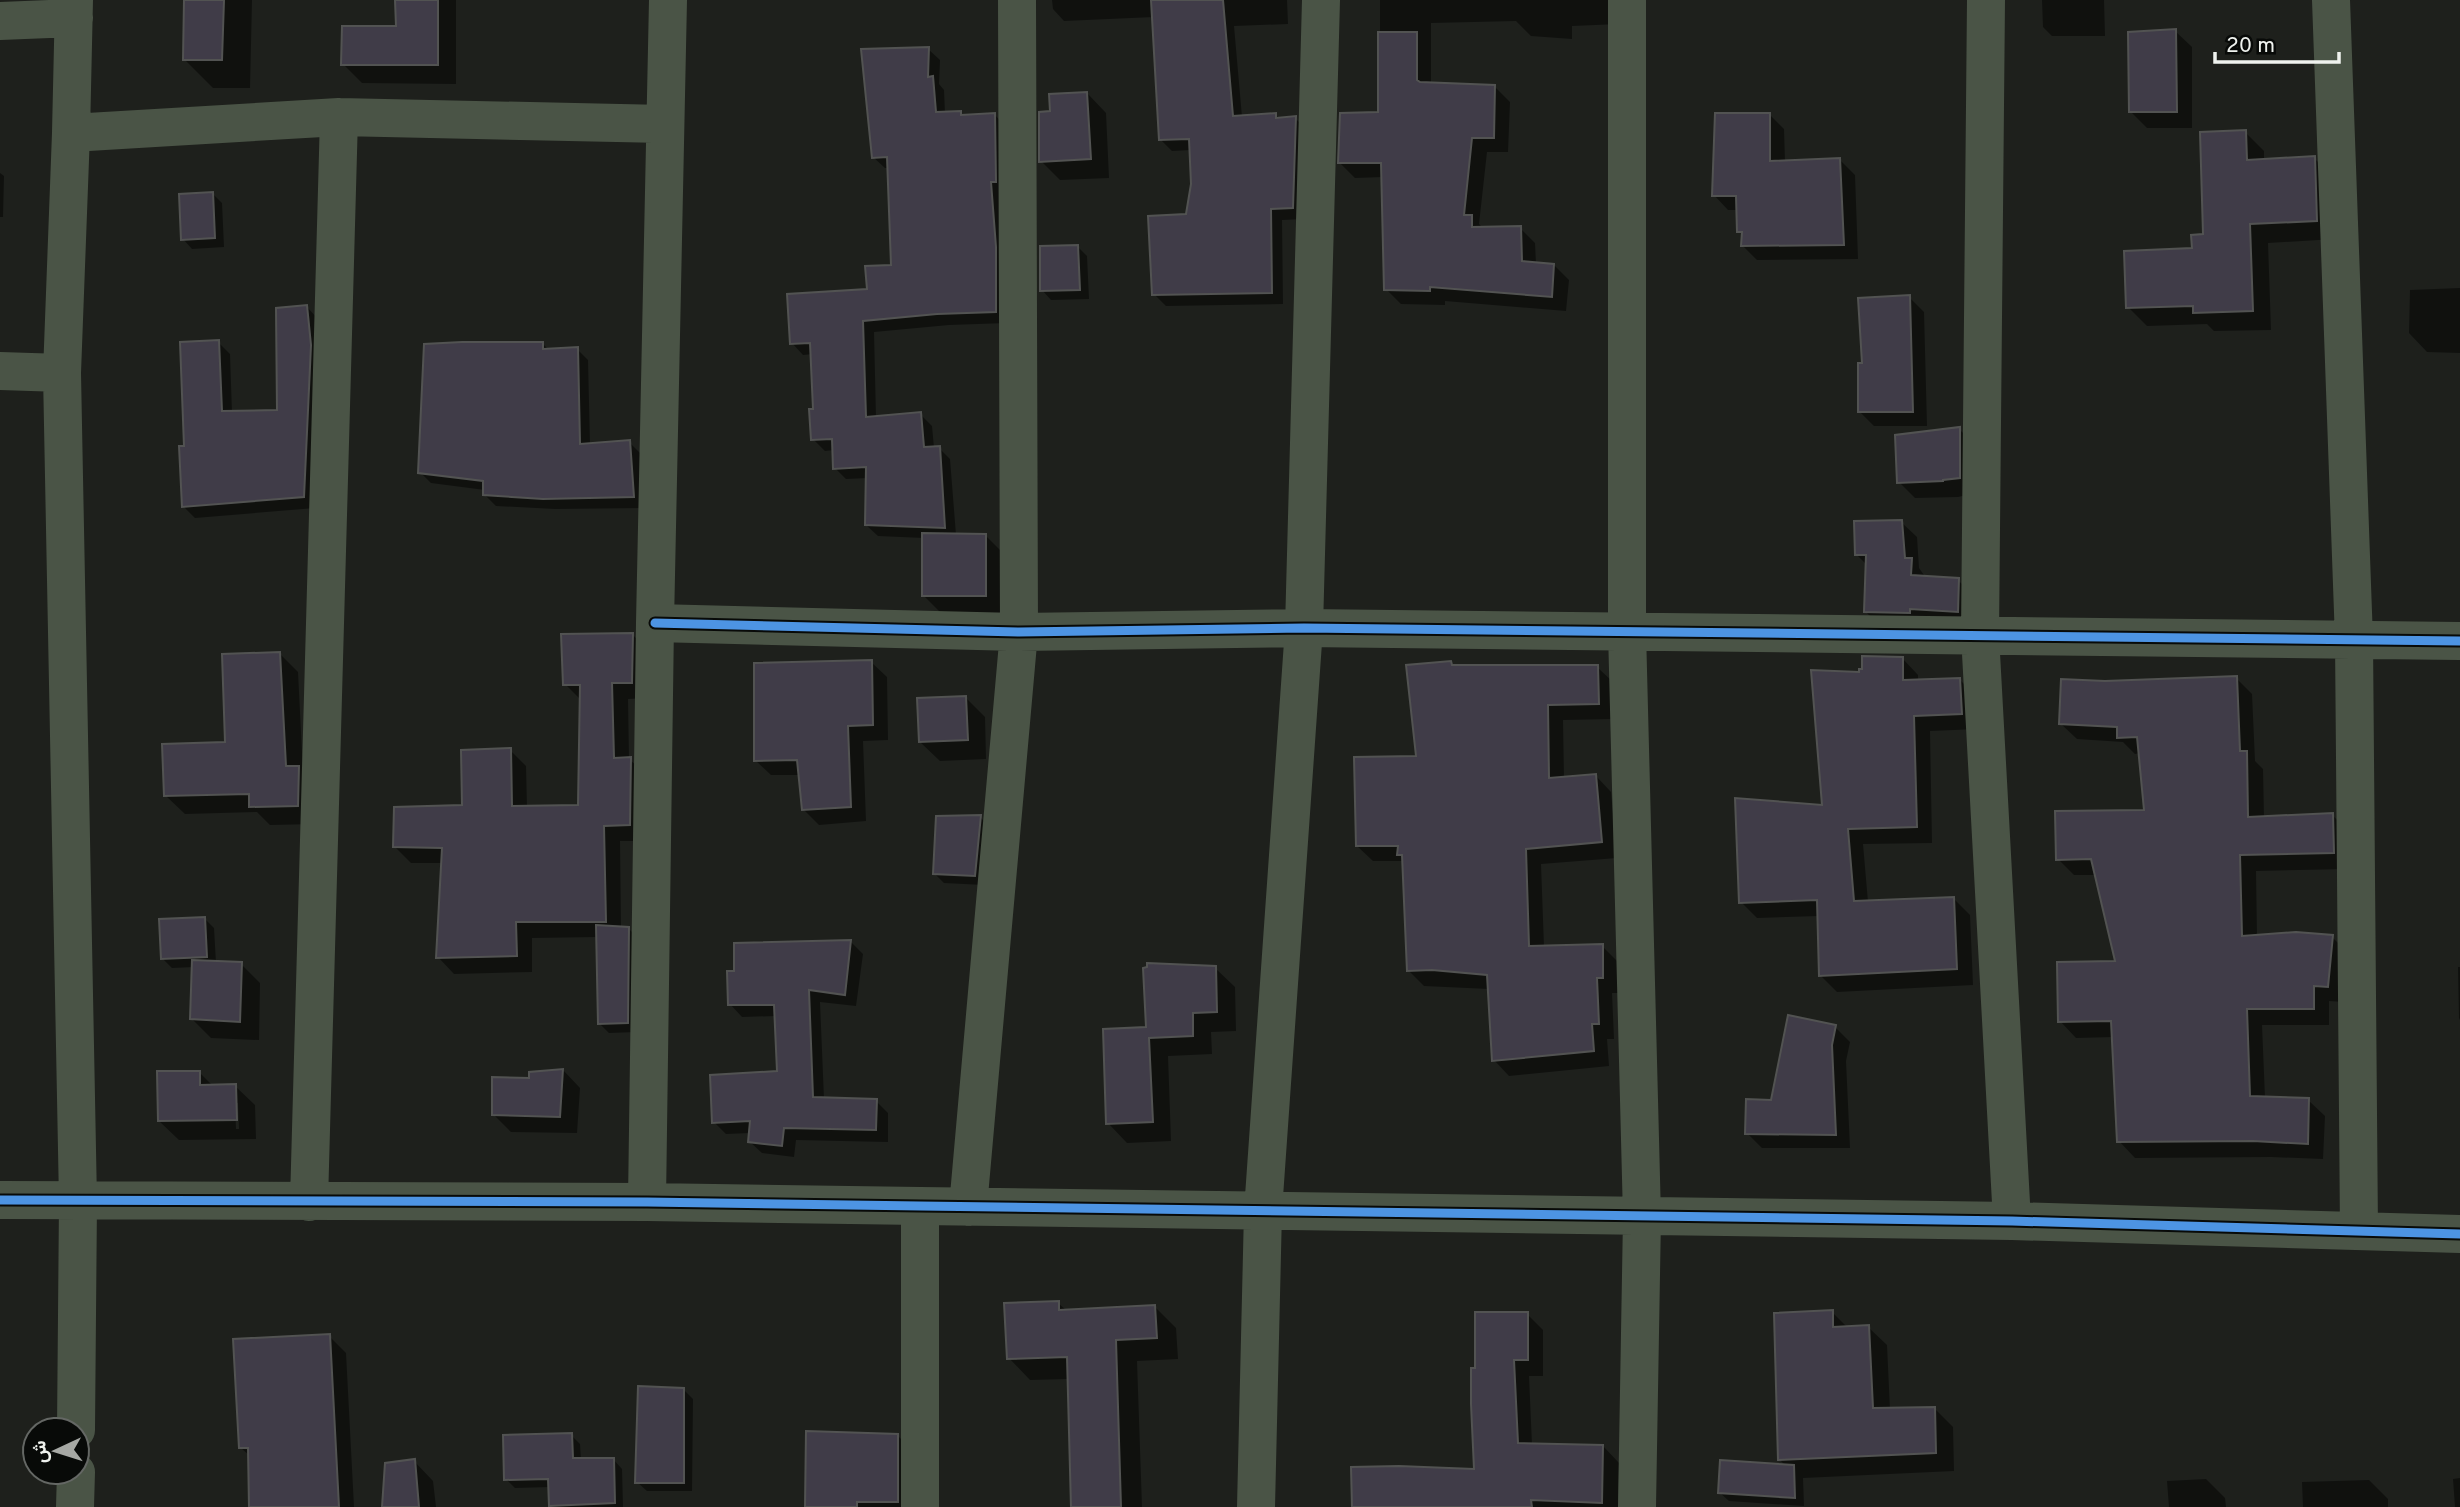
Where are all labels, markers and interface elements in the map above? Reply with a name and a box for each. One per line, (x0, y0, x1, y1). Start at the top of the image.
scale bar (2215, 21, 2339, 65)
text: 20 m (2226, 33, 2275, 60)
north arrow (21, 1416, 91, 1486)
text: ش (28, 1440, 54, 1464)

